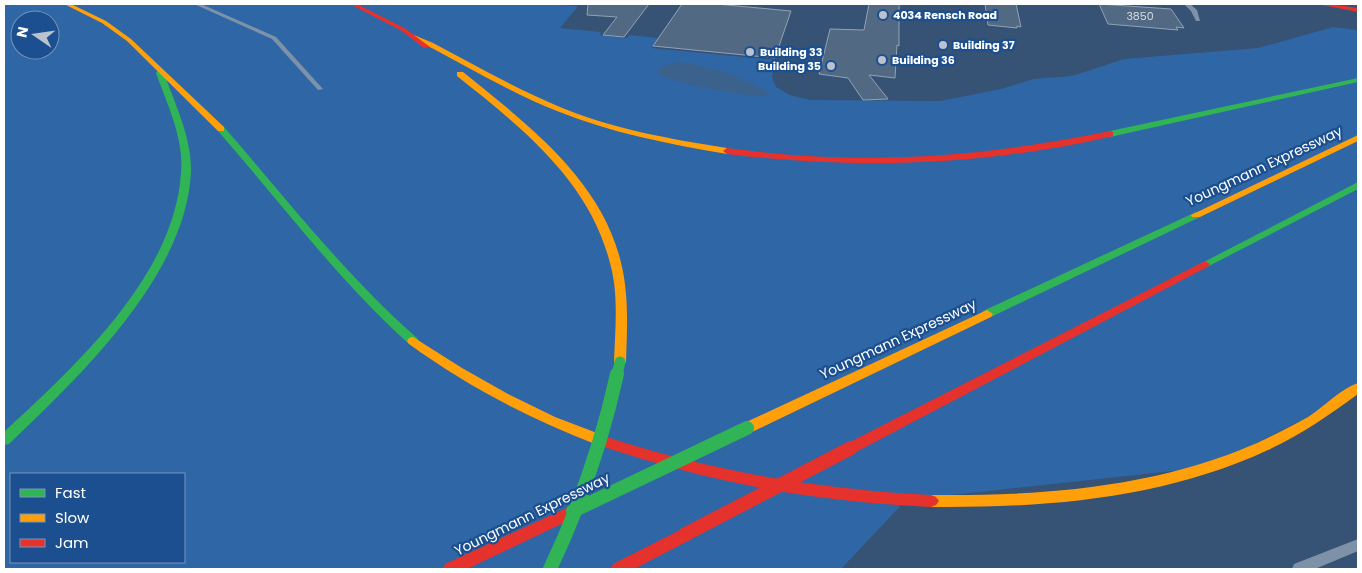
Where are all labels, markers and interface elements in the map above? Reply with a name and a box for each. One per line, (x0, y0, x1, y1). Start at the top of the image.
place label: 4034 Rensch Road (893, 7, 997, 23)
house number: 3850 (1126, 8, 1154, 24)
marker: 4034 Rensch Road (877, 9, 889, 21)
north arrow (10, 10, 60, 60)
text: N (11, 25, 33, 39)
place label: Building 37 (953, 37, 1015, 53)
marker: Building 37 (937, 39, 949, 51)
place label: Building 33 (760, 44, 823, 60)
marker: Building 33 (744, 46, 756, 58)
place label: Building 36 (892, 52, 955, 68)
marker: Building 36 (876, 54, 888, 66)
place label: Building 35 (758, 58, 821, 74)
marker: Building 35 (825, 60, 837, 72)
street label: Youngmann Expressway (1182, 121, 1346, 211)
street label: Youngmann Expressway (816, 294, 980, 384)
street label: Youngmann Expressway (451, 468, 613, 560)
legend (10, 473, 185, 563)
text: Fast (55, 482, 86, 503)
text: Slow (55, 507, 90, 528)
text: Jam (55, 532, 89, 553)

